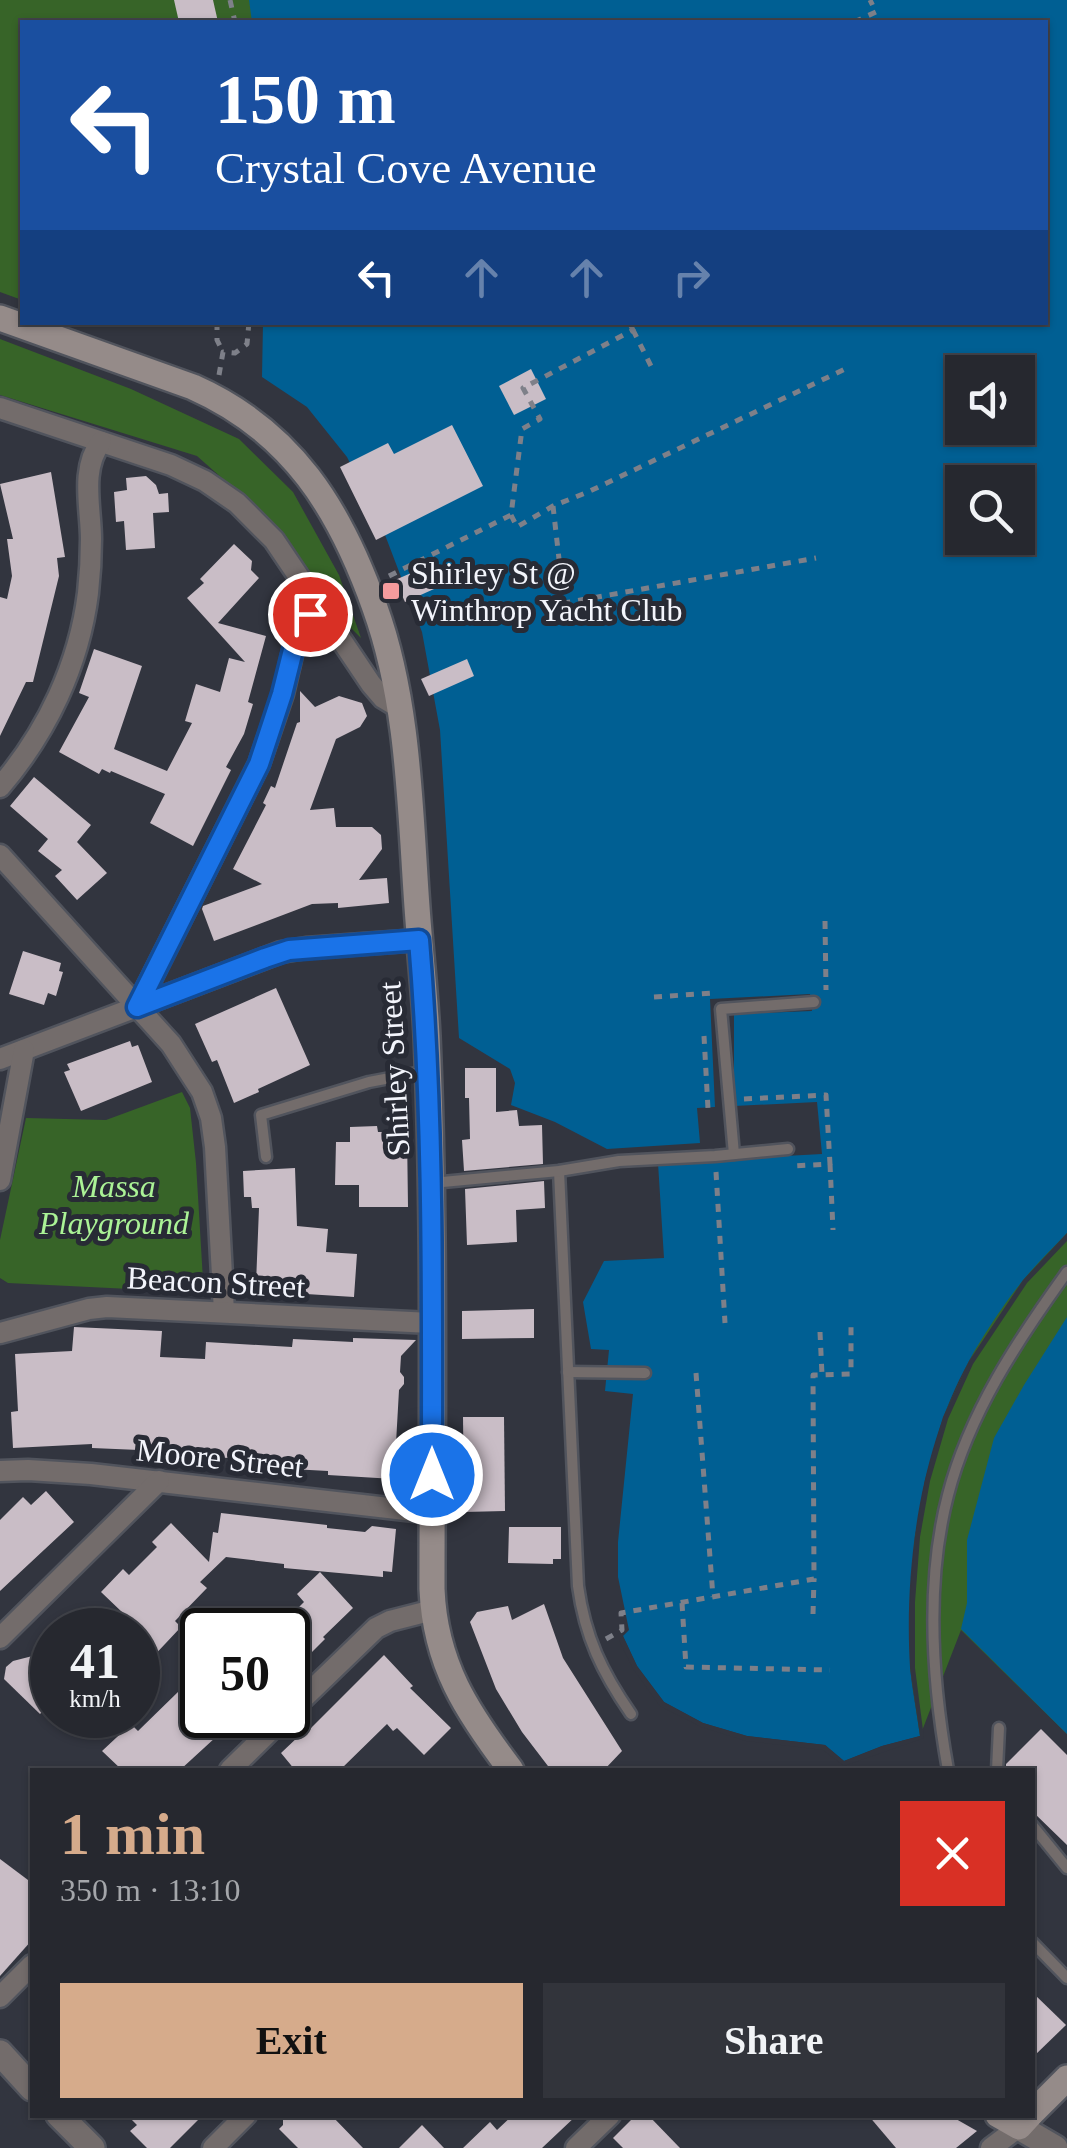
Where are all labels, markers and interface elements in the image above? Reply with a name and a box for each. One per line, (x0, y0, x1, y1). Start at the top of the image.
icon: left (50, 60, 180, 190)
text: 150 m (215, 61, 396, 138)
text: Crystal Cove Avenue (215, 143, 597, 193)
icon: left (349, 250, 404, 305)
icon: ahead (454, 250, 509, 305)
icon: ahead (559, 250, 614, 305)
icon: right (664, 250, 719, 305)
map controls (945, 355, 1035, 555)
button: sound (945, 355, 1035, 445)
button: search (945, 465, 1035, 555)
place label: Shirley St @ Winthrop Yacht Club (411, 555, 683, 628)
pin (268, 572, 353, 657)
marker: Shirley St @ Winthrop Yacht Club (380, 580, 402, 602)
icon: arrive (283, 587, 338, 642)
street label: Shirley Street (371, 981, 417, 1157)
park label: Massa Playground (38, 1168, 190, 1241)
street label: Beacon Street (126, 1259, 306, 1305)
position arrow (380, 1423, 484, 1527)
street label: Moore Street (135, 1431, 306, 1485)
speed limit sign: 50 (180, 1608, 310, 1738)
text: 41 (70, 1633, 120, 1689)
text: km/h (69, 1685, 121, 1712)
text: 1 min (60, 1801, 205, 1867)
button: close (900, 1801, 1005, 1906)
text: 350 m · 13:10 (60, 1872, 240, 1908)
button: Exit (60, 1983, 523, 2098)
button: Share (543, 1983, 1005, 2098)

